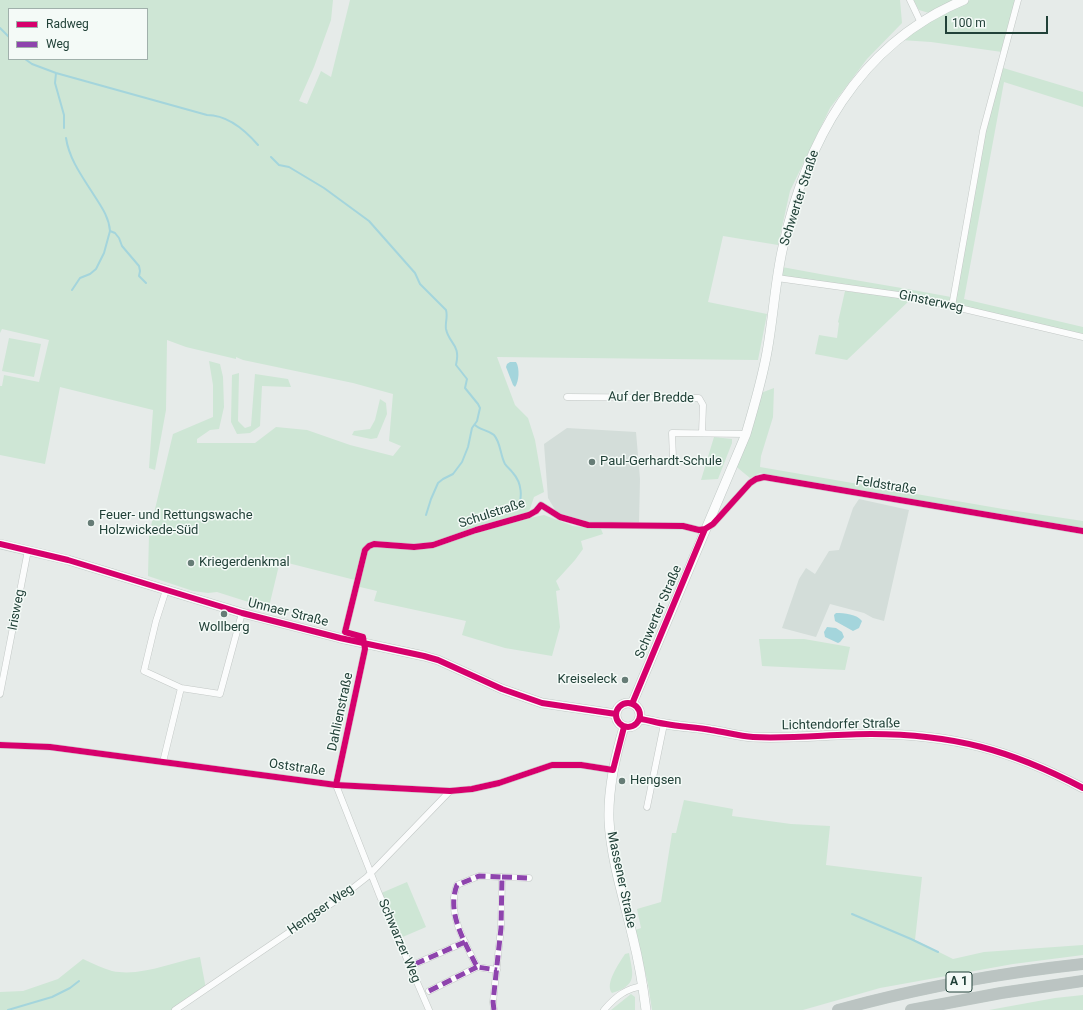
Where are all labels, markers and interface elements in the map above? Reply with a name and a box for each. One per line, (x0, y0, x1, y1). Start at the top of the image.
legend (8, 8, 148, 60)
scale bar (947, 8, 1050, 34)
text: 100 m (952, 16, 986, 30)
text: Radweg (46, 17, 89, 31)
text: Weg (46, 37, 70, 51)
street label: Schwerter Straße (777, 148, 823, 248)
street label: Ginsterweg (897, 288, 965, 316)
street label: Auf der Bredde (608, 389, 694, 407)
place label: Paul-Gerhardt-Schule (600, 454, 722, 470)
marker: Paul-Gerhardt-Schule (587, 457, 597, 467)
street label: Feldstraße (855, 474, 917, 498)
street label: Schulstraße (457, 496, 527, 532)
place label: Feuer- und Rettungswache Holzwickede-Süd (99, 508, 253, 539)
marker: Feuer- und Rettungswache Holzwickede-Süd (86, 518, 96, 528)
place label: Kriegerdenkmal (199, 555, 290, 571)
marker: Kriegerdenkmal (186, 558, 196, 568)
street label: Schwerter Straße (632, 563, 686, 661)
street label: Irisweg (5, 588, 29, 632)
street label: Unnaer Straße (246, 595, 330, 631)
marker: Wollberg (219, 609, 229, 619)
place label: Wollberg (199, 620, 249, 636)
street label: Dahlienstraße (325, 671, 357, 753)
place label: Kreiseleck (557, 672, 617, 688)
marker: Kreiseleck (620, 675, 630, 685)
street label: Lichtendorfer Straße (782, 716, 900, 734)
street label: Oststraße (268, 756, 326, 780)
place label: Hengsen (630, 773, 681, 789)
marker: Hengsen (617, 776, 627, 786)
street label: Massener Straße (603, 830, 639, 930)
street label: Hengser Weg (285, 881, 357, 939)
street label: Schwarzer Weg (374, 897, 424, 985)
road number: A 1 (946, 972, 972, 992)

